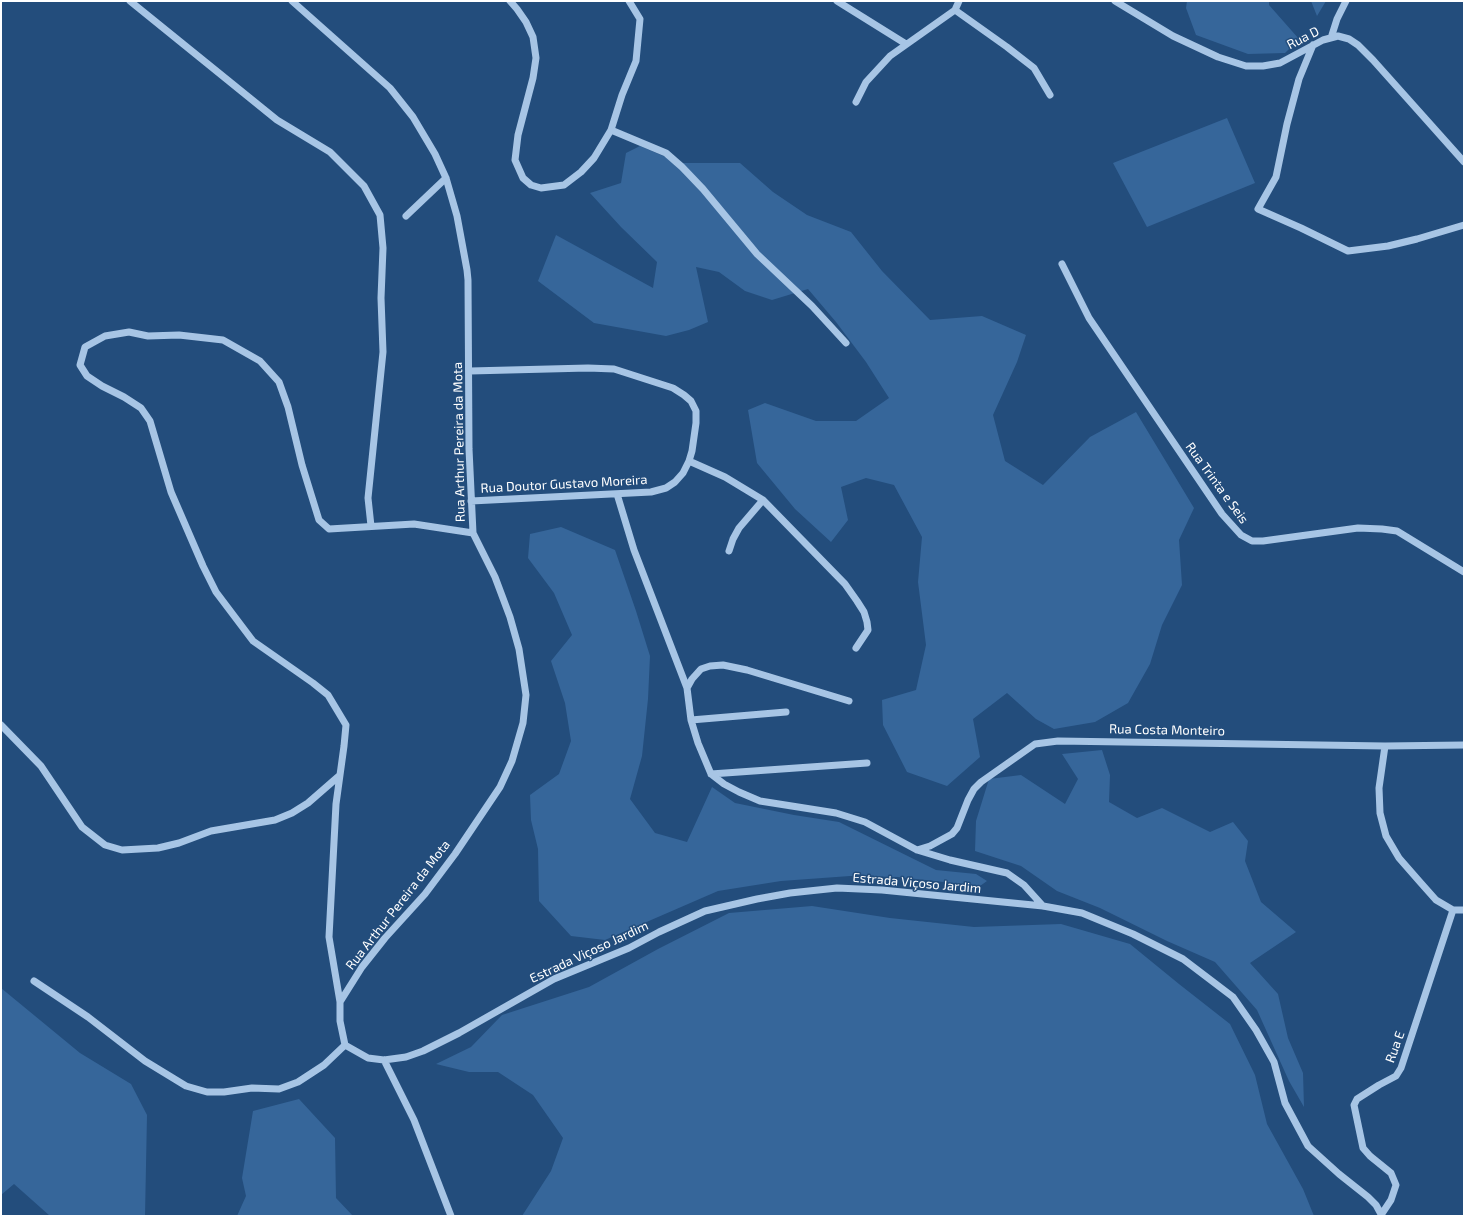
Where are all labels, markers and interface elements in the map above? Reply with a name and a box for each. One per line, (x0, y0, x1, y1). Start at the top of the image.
street label: Rua D (1284, 23, 1322, 53)
street label: Rua Arthur Pereira da Mota (450, 362, 468, 522)
street label: Rua Trinta e Seis (1182, 439, 1252, 527)
street label: Rua Doutor Gustavo Moreira (480, 472, 648, 496)
street label: Rua Costa Monteiro (1109, 721, 1225, 739)
street label: Rua Arthur Pereira da Mota (343, 837, 453, 973)
street label: Estrada Viçoso Jardim (852, 870, 982, 896)
street label: Estrada Viçoso Jardim (527, 918, 651, 986)
street label: Rua E (1382, 1029, 1408, 1065)

